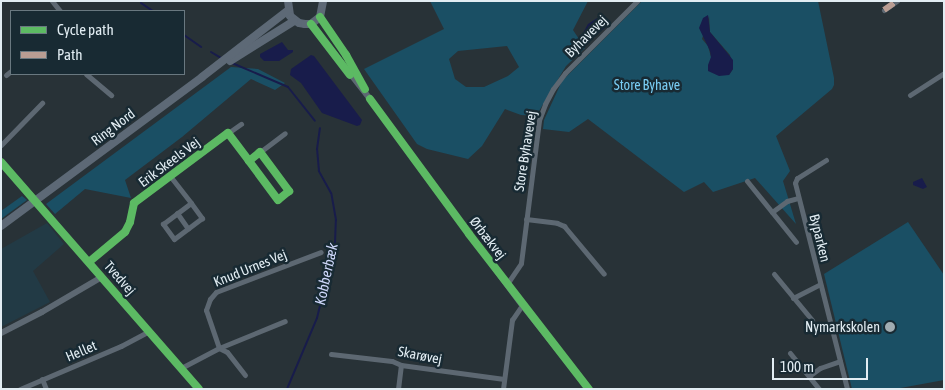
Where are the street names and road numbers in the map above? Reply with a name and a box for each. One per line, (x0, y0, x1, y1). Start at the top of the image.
street label: Byhavevej (561, 11, 611, 61)
street label: Ring Nord (88, 105, 138, 149)
street label: Store Byhavevej (510, 109, 540, 193)
street label: Erik Skeels Vej (135, 134, 203, 190)
street label: Byparken (806, 212, 834, 264)
street label: Ørbækvej (466, 213, 510, 263)
street label: Knud Urnes Vej (211, 246, 289, 290)
street label: Tvedvej (101, 258, 139, 298)
street label: Hellet (63, 337, 99, 365)
street label: Skarøvej (397, 343, 443, 367)

